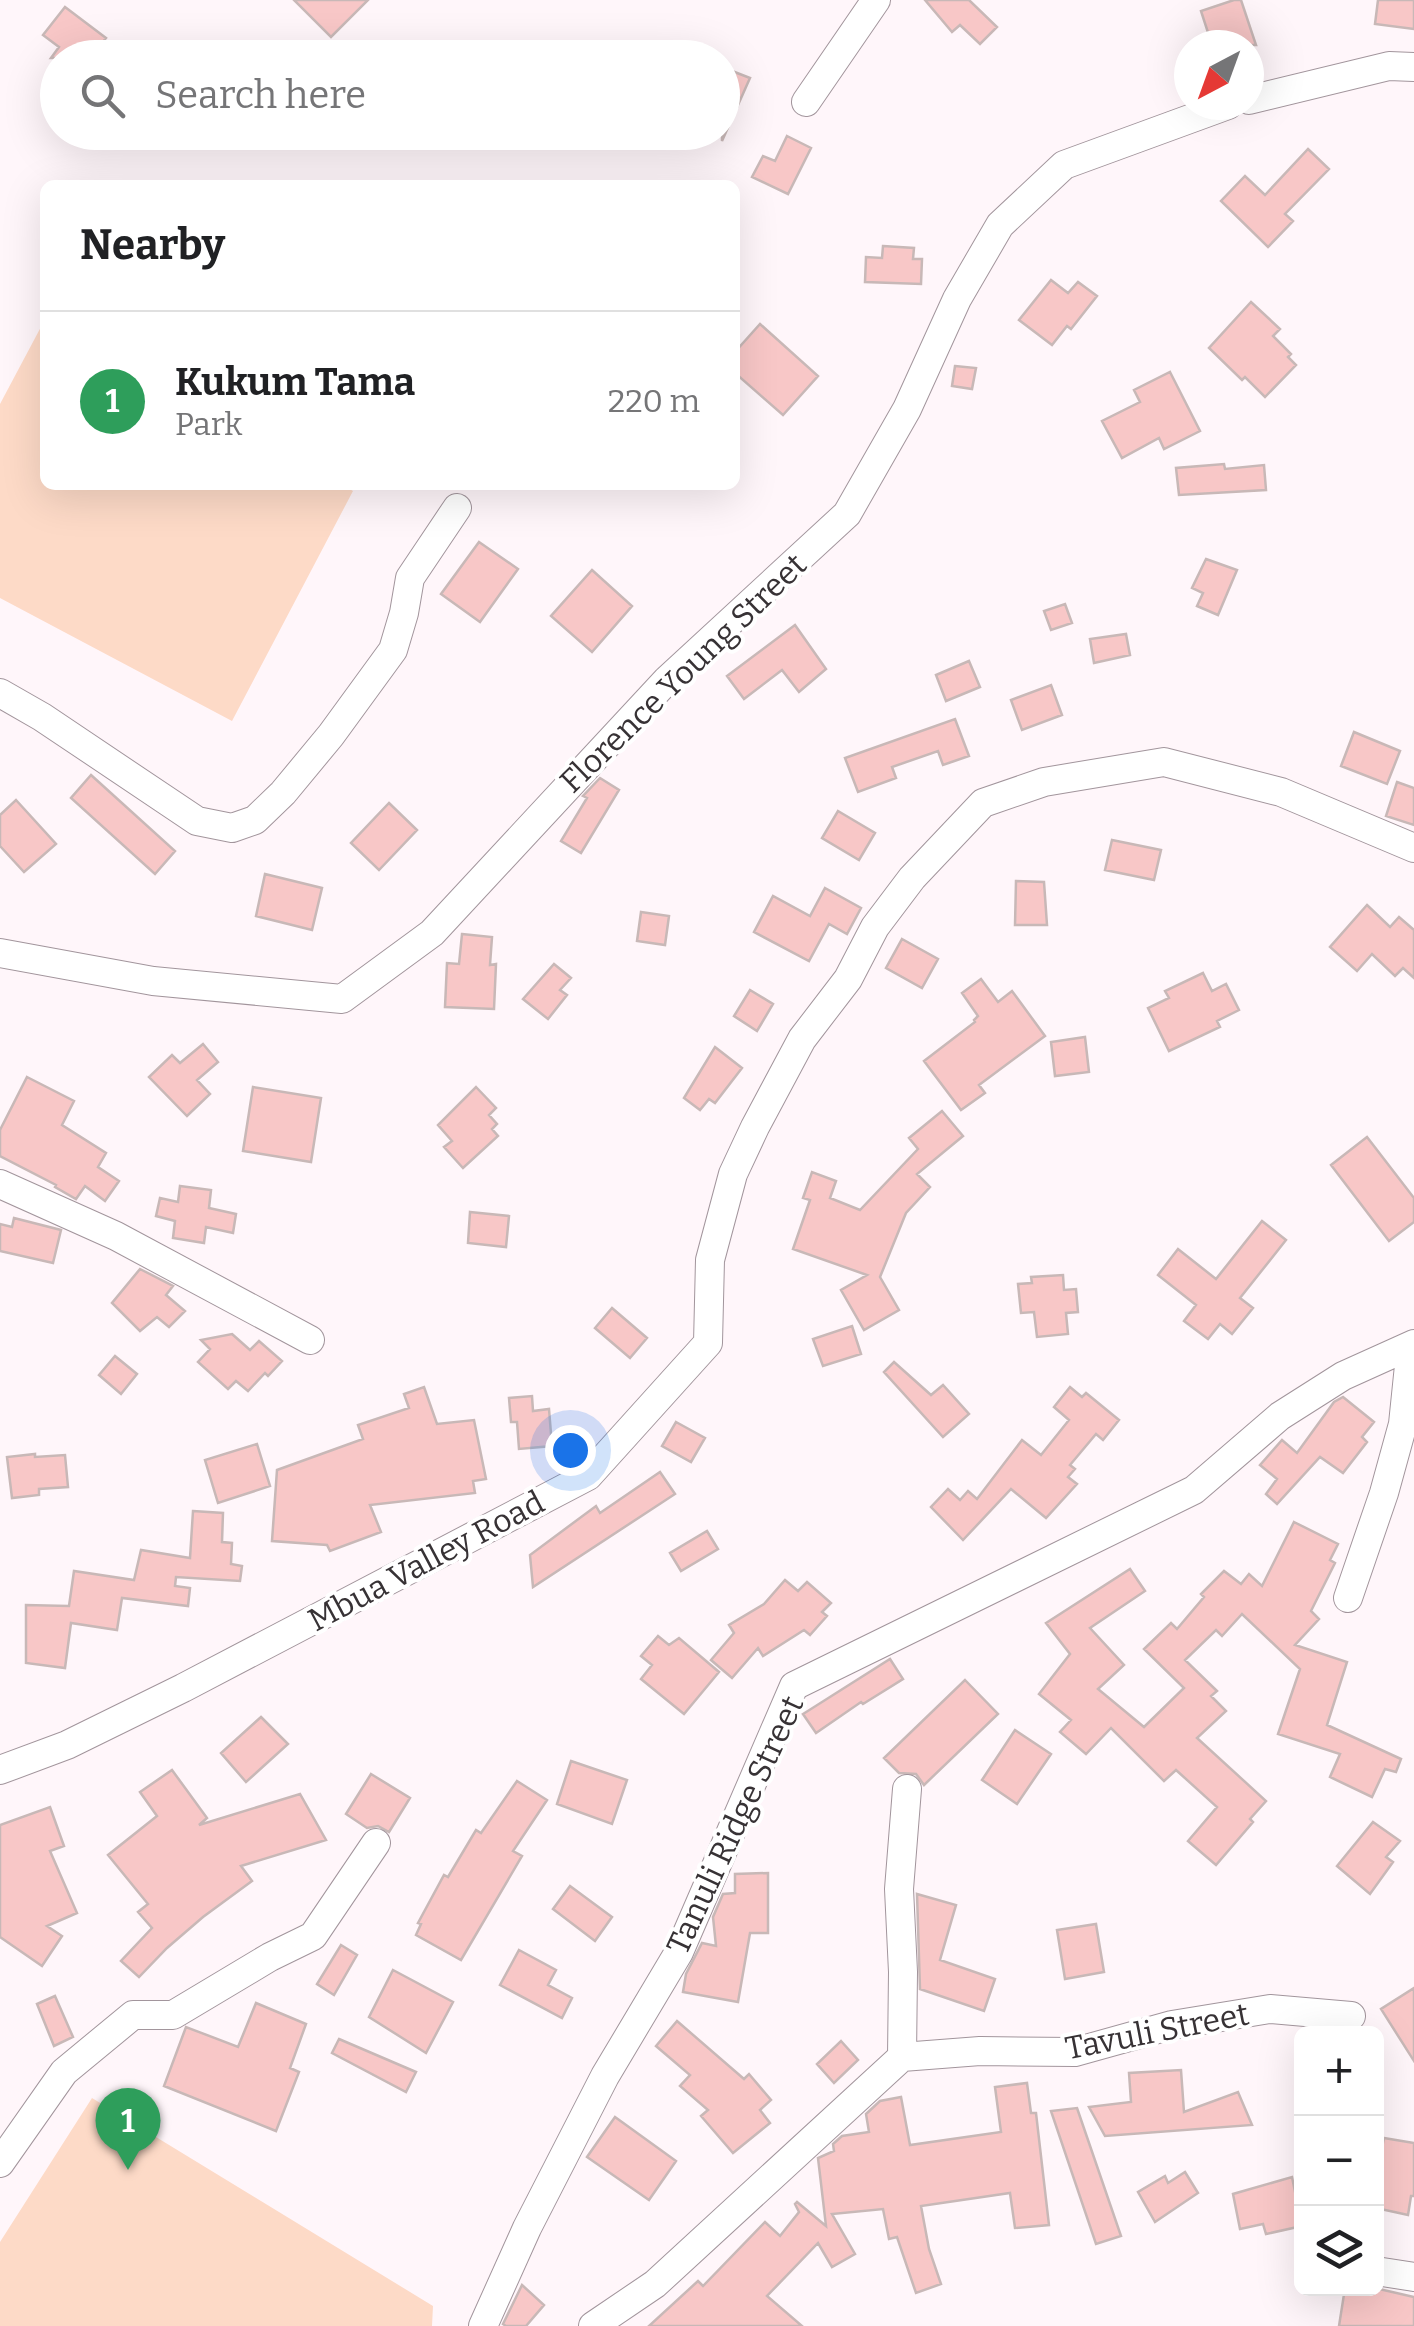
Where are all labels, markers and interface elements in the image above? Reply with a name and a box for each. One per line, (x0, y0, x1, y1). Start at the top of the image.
north arrow (1174, 30, 1264, 120)
search box (40, 40, 740, 150)
icon: search (75, 68, 130, 123)
text: Search here (155, 72, 366, 118)
text: Nearby (80, 220, 225, 270)
text: Kukum Tama (175, 359, 415, 405)
text: 1 (106, 382, 119, 420)
text: 220 m (608, 382, 700, 420)
text: Park (175, 405, 242, 443)
street label: Florence Young Street (552, 545, 814, 800)
your location (545, 1425, 596, 1476)
street label: Mbua Valley Road (302, 1483, 550, 1639)
street label: Tanuli Ridge Street (659, 1689, 812, 1960)
street label: Tavuli Street (1062, 1995, 1252, 2067)
map controls (1294, 2026, 1384, 2296)
button: + (1294, 2026, 1384, 2116)
pin: 1 (96, 2088, 160, 2170)
button: − (1294, 2116, 1384, 2206)
button: layers (1294, 2206, 1384, 2296)

